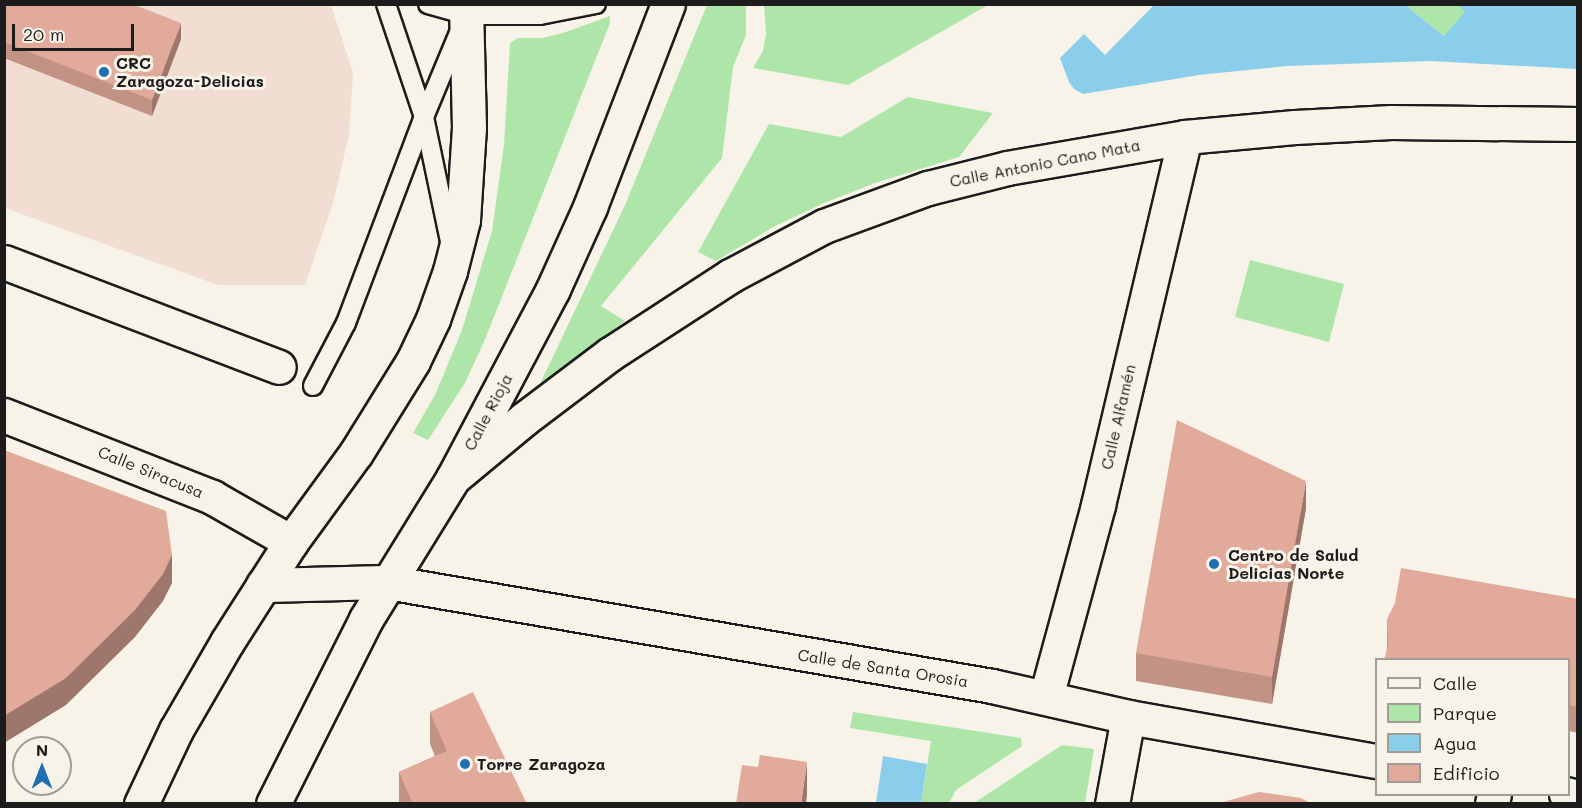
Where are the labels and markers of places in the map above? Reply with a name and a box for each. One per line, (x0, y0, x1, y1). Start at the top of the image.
place label: CRC Zaragoza-Delicias (116, 53, 264, 91)
marker: CRC Zaragoza-Delicias (97, 65, 111, 79)
place label: Centro de Salud Delicias Norte (1228, 545, 1358, 583)
marker: Centro de Salud Delicias Norte (1205, 555, 1223, 573)
place label: Torre Zaragoza (477, 754, 606, 774)
marker: Torre Zaragoza (458, 757, 472, 771)

